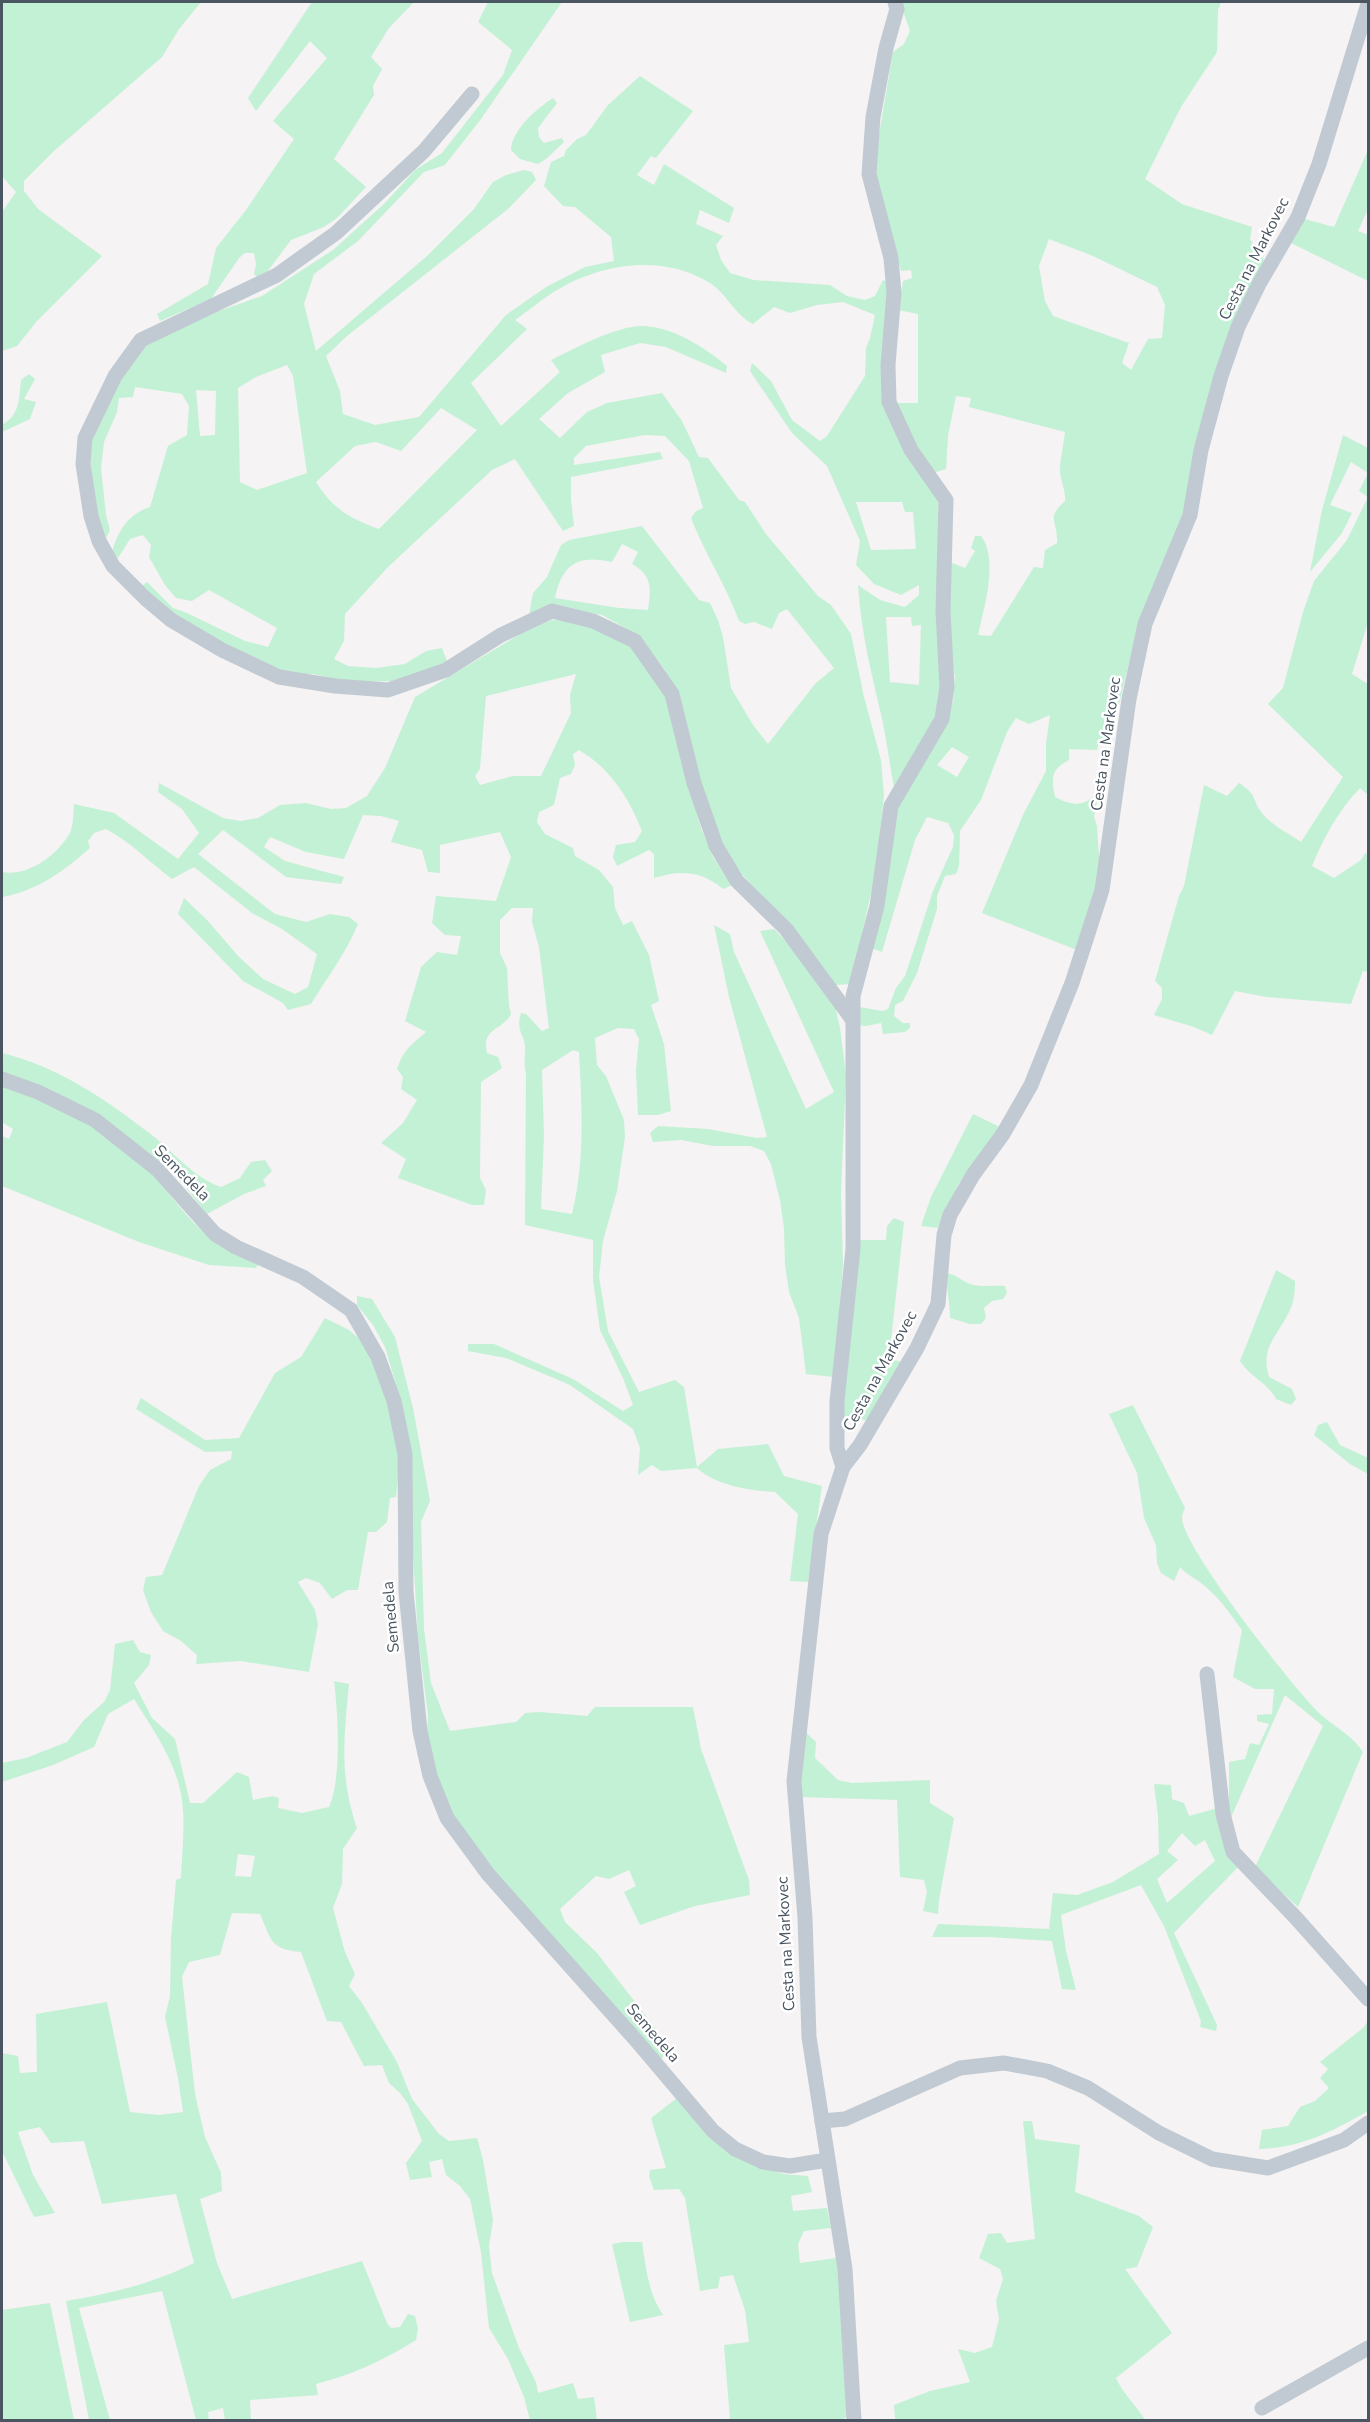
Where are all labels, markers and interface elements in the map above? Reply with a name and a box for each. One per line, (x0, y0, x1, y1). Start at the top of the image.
street label: Cesta na Markovec (1214, 193, 1295, 324)
street label: Cesta na Markovec (1086, 675, 1126, 812)
street label: Semedela (149, 1140, 215, 1206)
street label: Cesta na Markovec (838, 1306, 923, 1435)
street label: Semedela (377, 1580, 405, 1654)
street label: Cesta na Markovec (771, 1876, 801, 2012)
street label: Semedela (621, 1999, 685, 2067)

